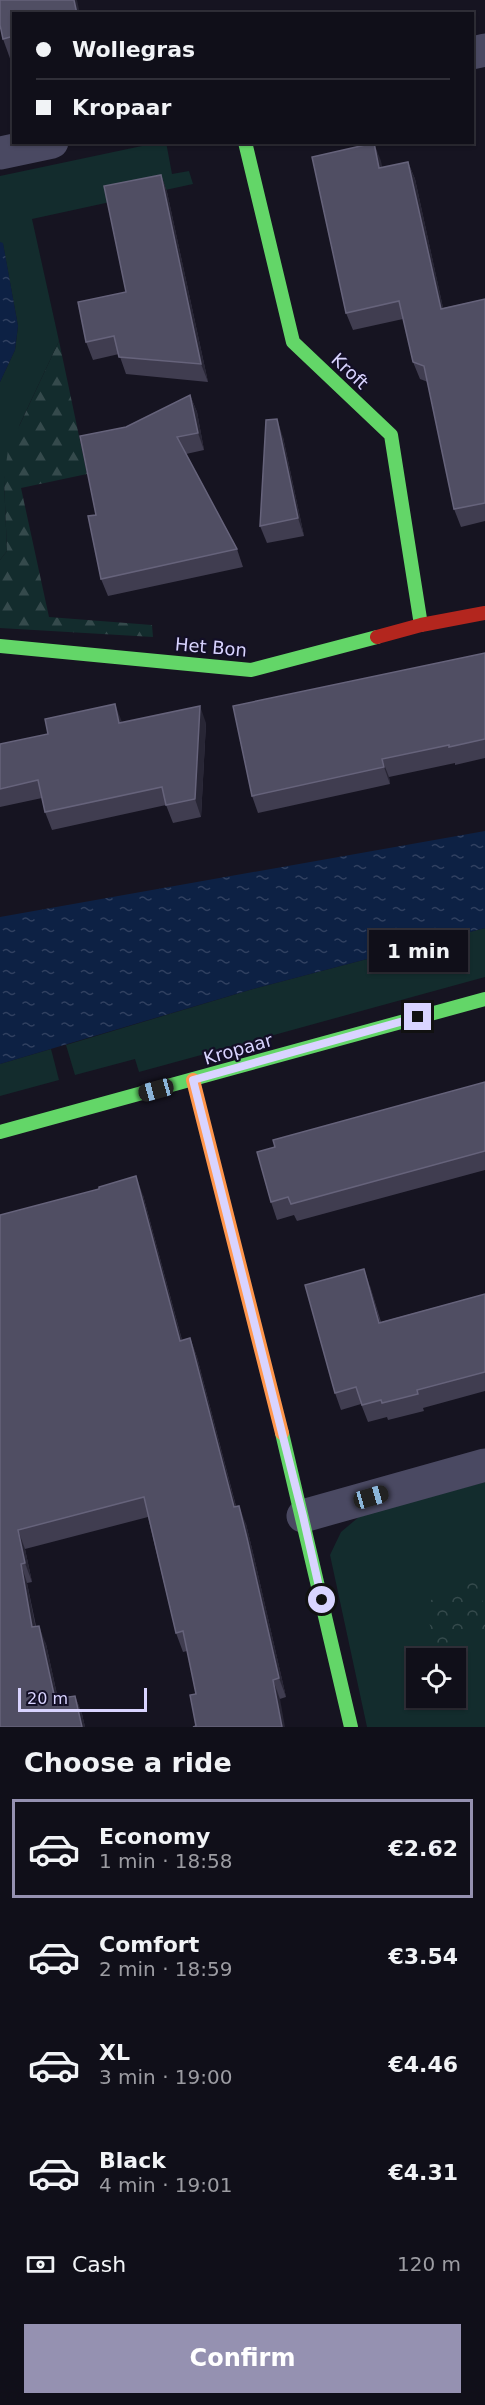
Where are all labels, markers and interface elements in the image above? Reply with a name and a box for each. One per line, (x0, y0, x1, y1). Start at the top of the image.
text: Wollegras (72, 37, 195, 62)
text: Kropaar (72, 95, 171, 120)
street label: Kroft (327, 349, 373, 393)
street label: Het Bon (174, 633, 248, 661)
callout: 1 min (368, 930, 468, 972)
text: 1 min (387, 939, 450, 963)
route end (404, 1003, 431, 1030)
street label: Kropaar (201, 1029, 275, 1069)
car (136, 1077, 176, 1103)
car (351, 1483, 391, 1511)
route start (308, 1586, 335, 1613)
map controls (406, 1648, 466, 1708)
button: locate (406, 1648, 466, 1708)
scale bar (18, 1685, 147, 1712)
text: 20 m (27, 1689, 68, 1708)
text: Choose a ride (24, 1747, 232, 1778)
icon: car (27, 1822, 81, 1876)
text: Economy (99, 1824, 210, 1849)
text: €2.62 (388, 1836, 458, 1861)
text: 1 min · 18:58 (99, 1849, 233, 1873)
icon: car (27, 1930, 81, 1984)
text: Comfort (99, 1932, 199, 1957)
text: €3.54 (388, 1944, 458, 1969)
text: 2 min · 18:59 (99, 1957, 233, 1981)
icon: car (27, 2038, 81, 2092)
text: XL (99, 2040, 130, 2065)
text: €4.46 (388, 2052, 458, 2077)
text: 3 min · 19:00 (99, 2065, 233, 2089)
icon: car (27, 2146, 81, 2200)
text: Black (99, 2148, 166, 2173)
text: €4.31 (388, 2160, 458, 2185)
text: 4 min · 19:01 (99, 2173, 233, 2197)
icon: cash (24, 2248, 57, 2281)
text: Cash (72, 2252, 126, 2277)
text: 120 m (397, 2252, 461, 2276)
button: Confirm (24, 2324, 461, 2393)

